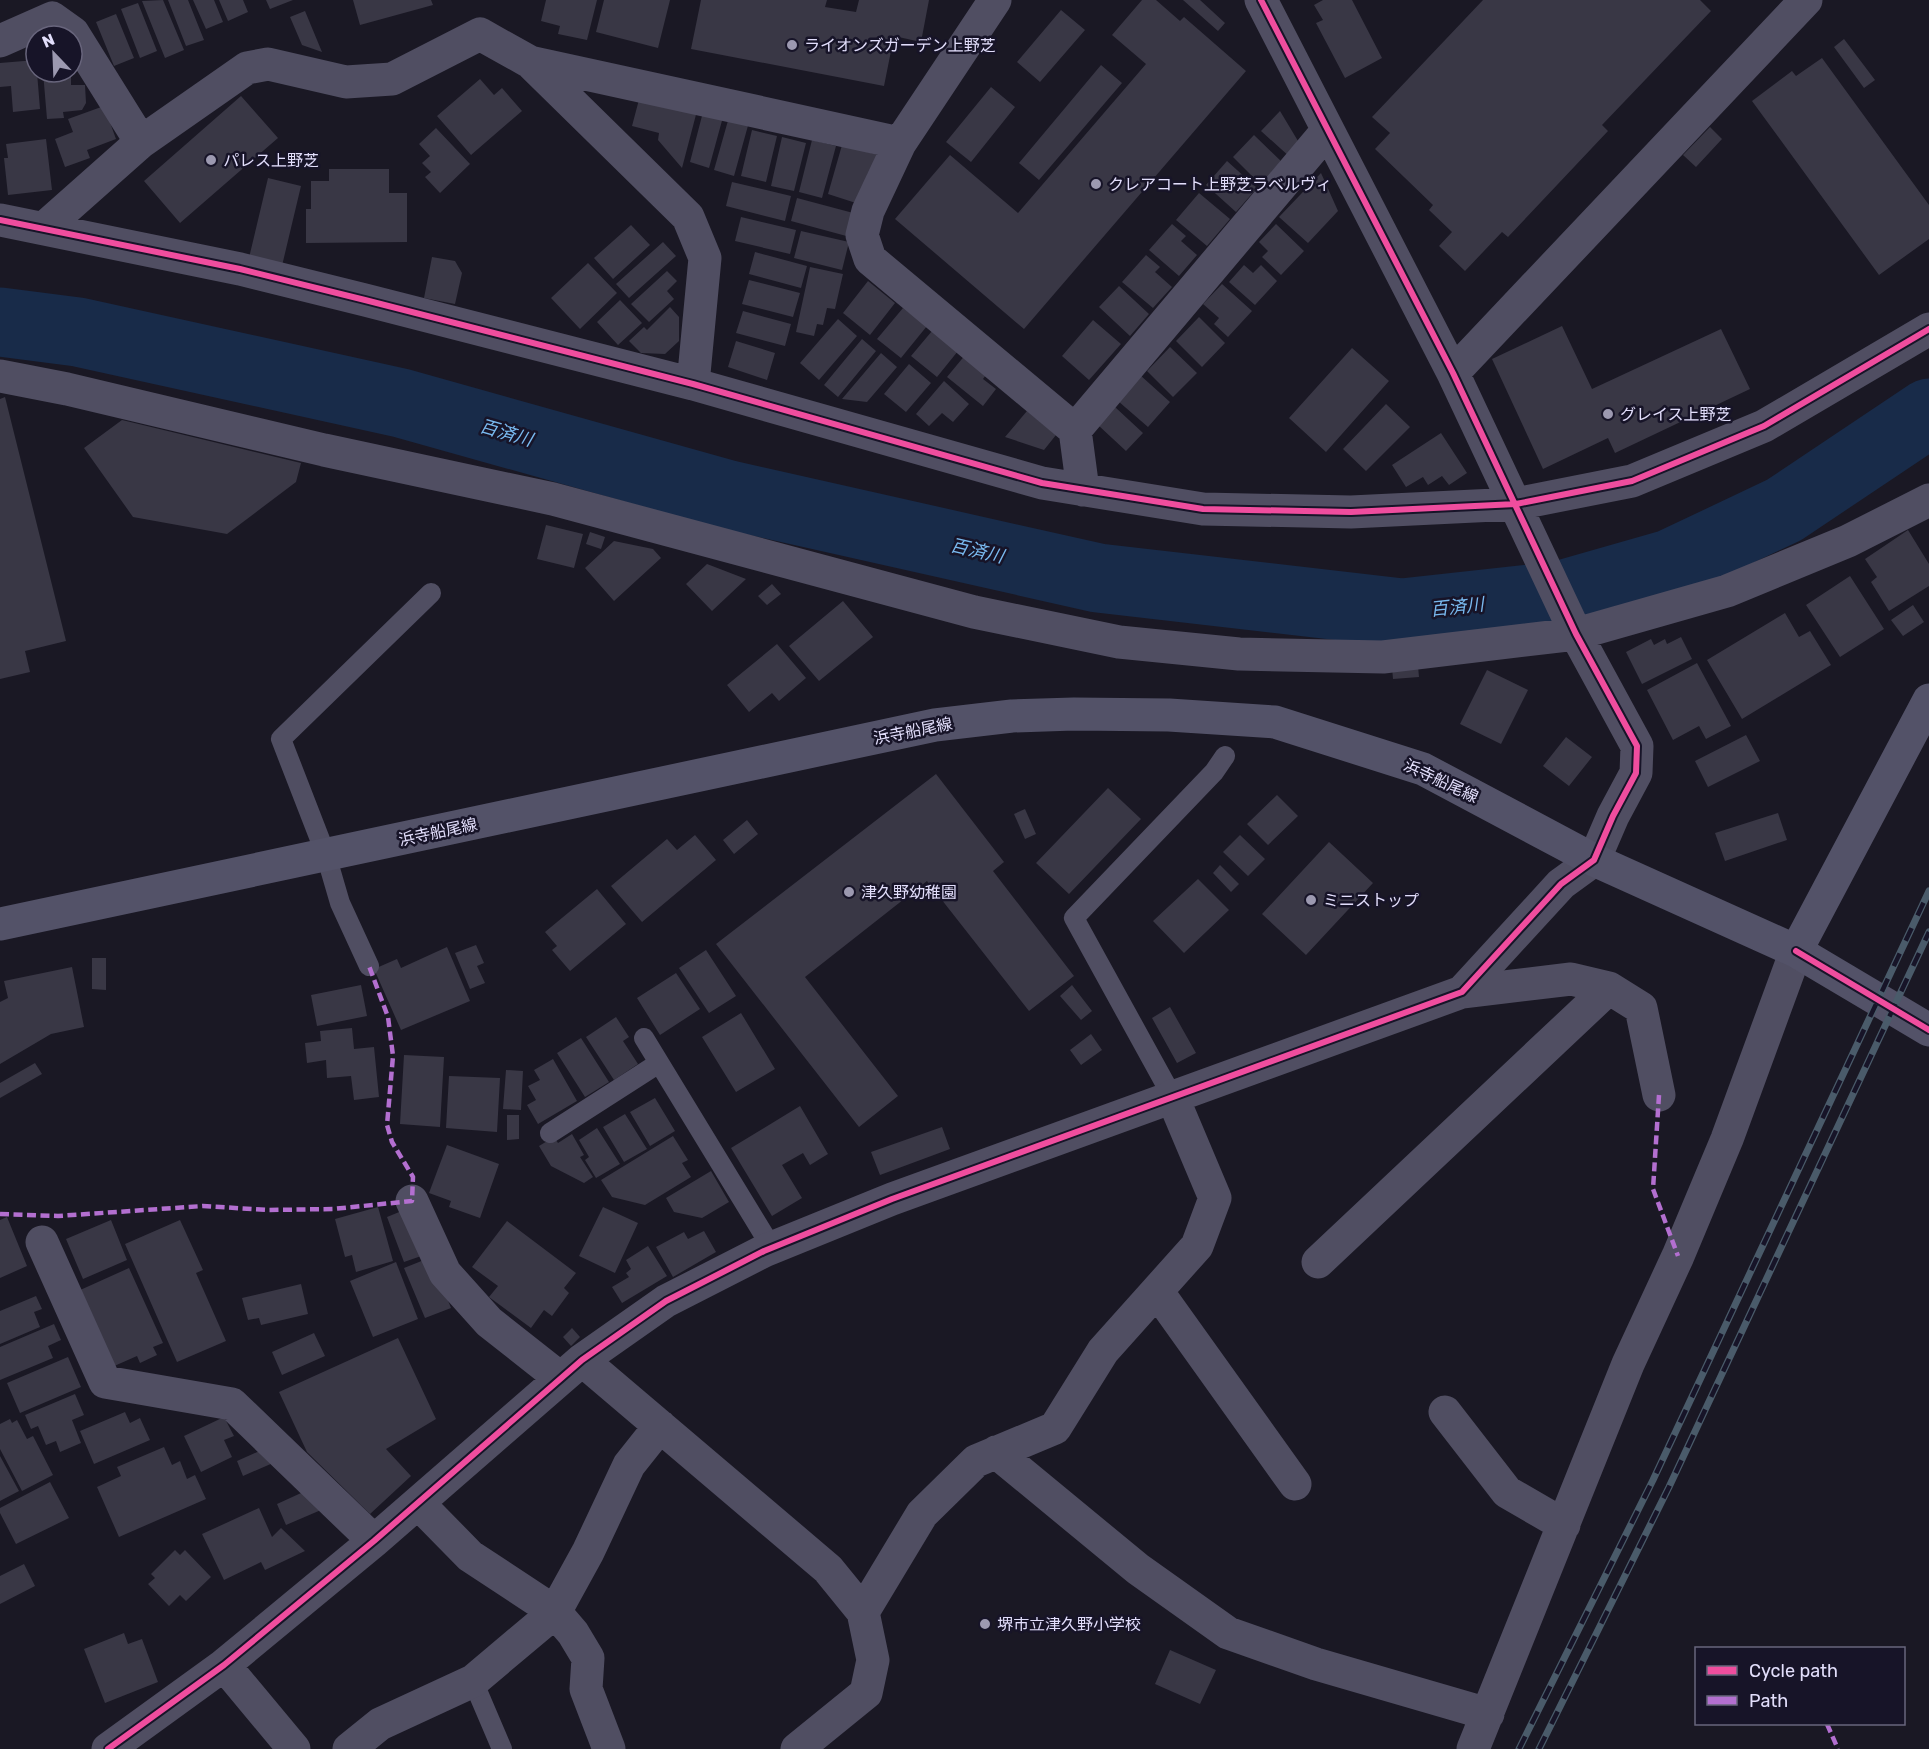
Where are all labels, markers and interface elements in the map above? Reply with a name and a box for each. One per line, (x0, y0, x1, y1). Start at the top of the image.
north arrow (24, 24, 84, 84)
text: N (39, 30, 57, 52)
place label: ライオンズガーデン上野芝 (804, 36, 996, 55)
marker: ライオンズガーデン上野芝 (785, 38, 799, 52)
place label: パレス上野芝 (223, 151, 319, 170)
marker: パレス上野芝 (204, 153, 218, 167)
place label: クレアコート上野芝ラベルヴィ (1108, 175, 1332, 194)
marker: クレアコート上野芝ラベルヴィ (1089, 177, 1103, 191)
place label: グレイス上野芝 (1620, 405, 1732, 424)
marker: グレイス上野芝 (1601, 407, 1615, 421)
water label: 百済川 (477, 415, 537, 452)
water label: 百済川 (948, 534, 1008, 568)
water label: 百済川 (1429, 593, 1487, 621)
street label: 浜寺船尾線 (872, 714, 954, 748)
street label: 浜寺船尾線 (1401, 755, 1481, 807)
street label: 浜寺船尾線 (397, 814, 479, 850)
place label: 津久野幼稚園 (861, 883, 957, 902)
marker: 津久野幼稚園 (842, 885, 856, 899)
place label: ミニストップ (1323, 891, 1419, 910)
marker: ミニストップ (1304, 893, 1318, 907)
place label: 堺市立津久野小学校 (997, 1615, 1141, 1634)
marker: 堺市立津久野小学校 (978, 1617, 992, 1631)
legend (1695, 1647, 1905, 1725)
text: Cycle path (1749, 1660, 1838, 1682)
text: Path (1749, 1690, 1788, 1712)

